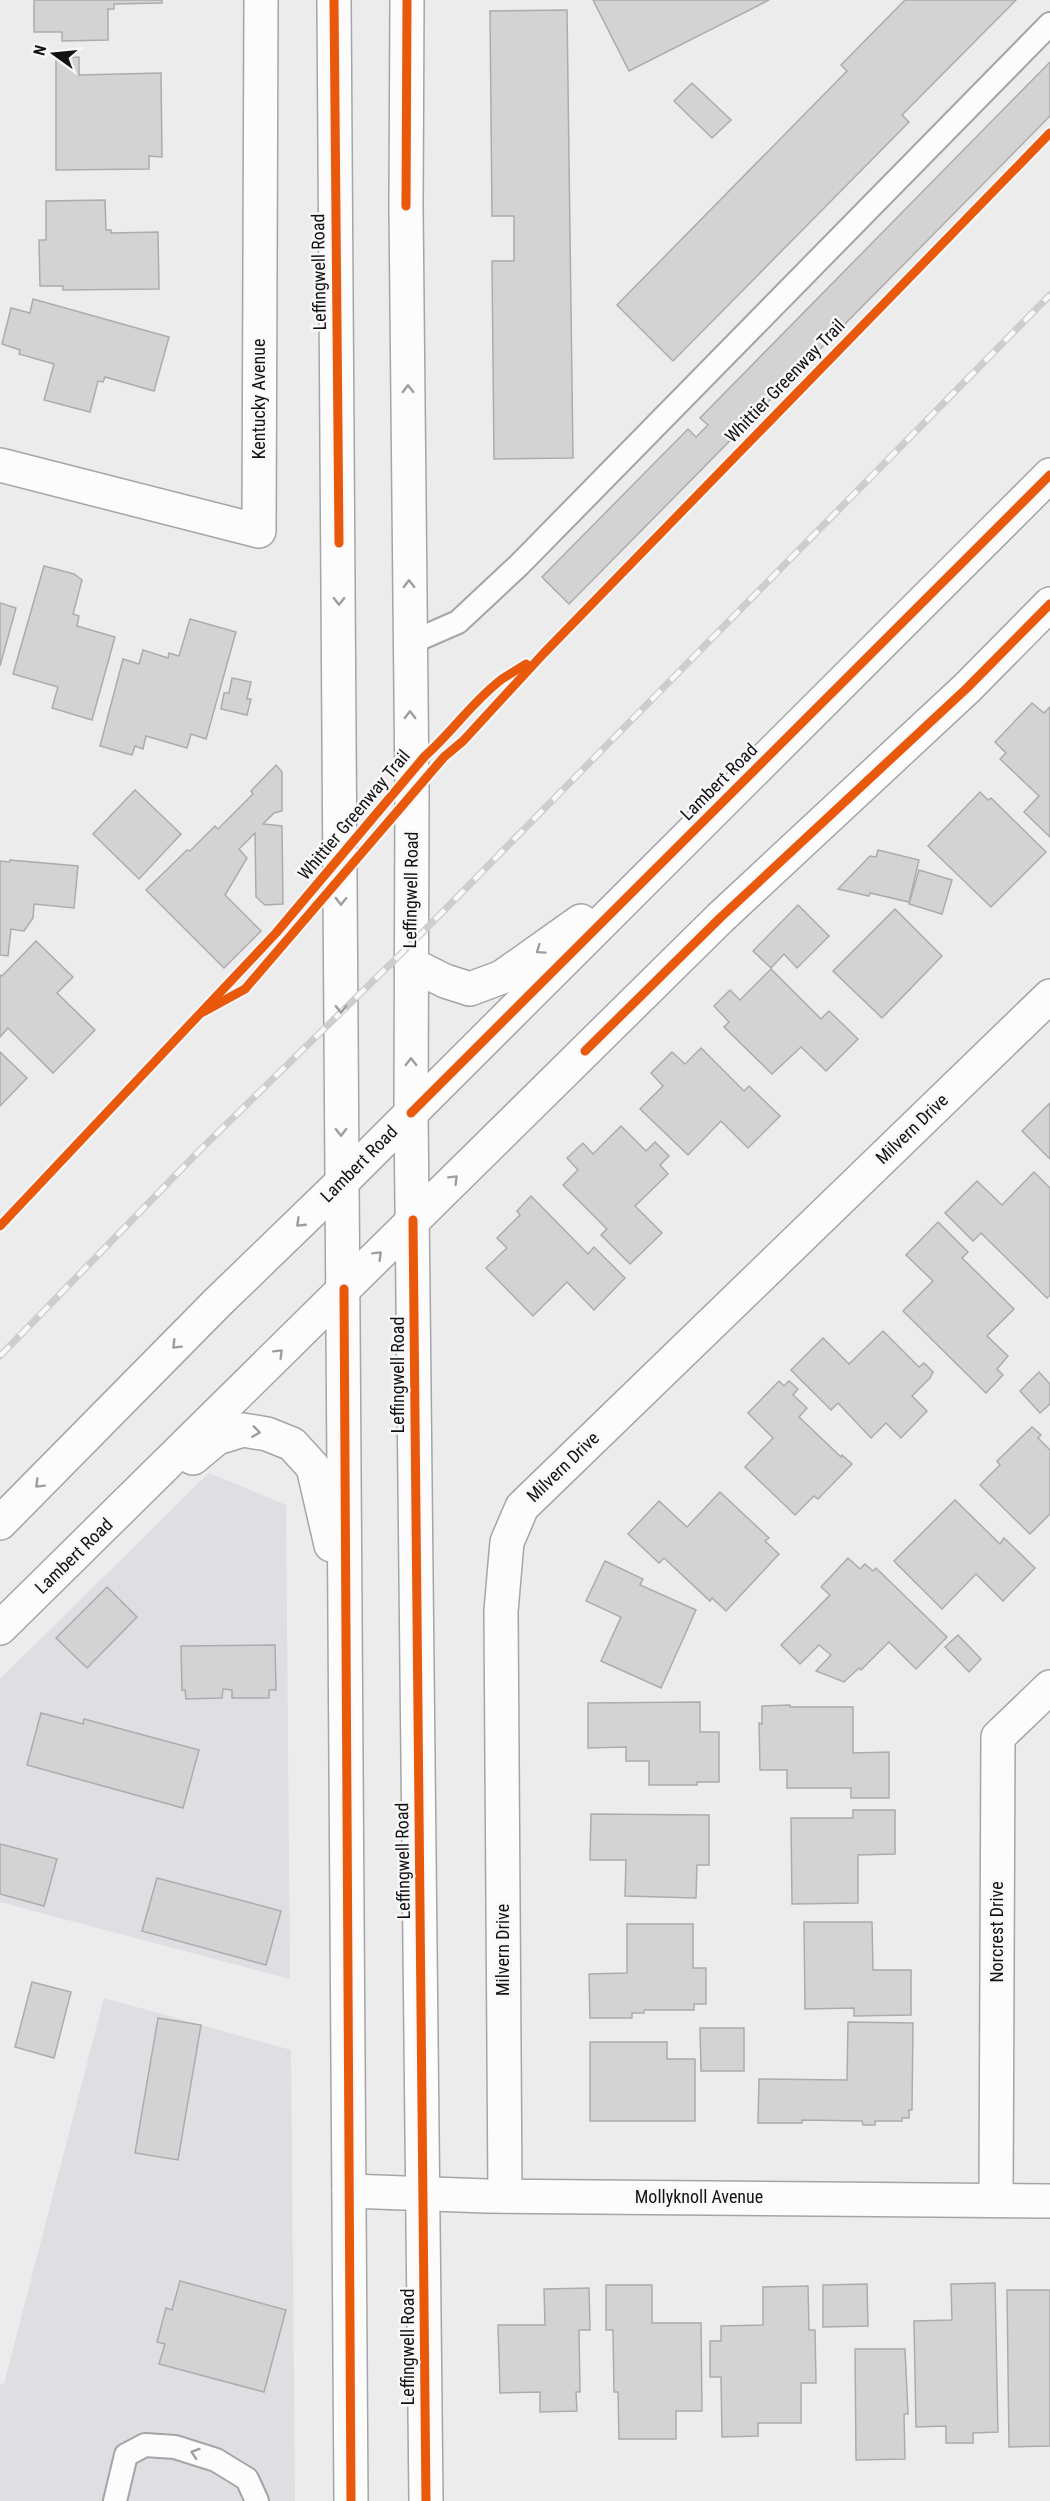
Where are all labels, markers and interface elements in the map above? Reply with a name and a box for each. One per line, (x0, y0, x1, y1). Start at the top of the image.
north arrow (24, 24, 84, 84)
text: N (30, 43, 50, 57)
street label: Leffingwell Road (307, 213, 330, 331)
street label: Whittier Greenway Trail (720, 315, 849, 447)
street label: Kentucky Avenue (248, 339, 269, 459)
one-way arrow (402, 385, 414, 394)
one-way arrow (403, 580, 416, 589)
one-way arrow (333, 597, 345, 606)
one-way arrow (404, 710, 416, 719)
street label: Lambert Road (676, 739, 761, 824)
street label: Whittier Greenway Trail (293, 745, 414, 884)
street label: Leffingwell Road (399, 831, 422, 949)
one-way arrow (334, 897, 347, 906)
one-way arrow (535, 943, 546, 954)
one-way arrow (335, 1005, 347, 1014)
one-way arrow (405, 1058, 417, 1067)
street label: Milvern Drive (871, 1089, 952, 1168)
street label: Lambert Road (316, 1121, 401, 1206)
one-way arrow (335, 1127, 347, 1136)
one-way arrow (448, 1175, 458, 1186)
one-way arrow (296, 1215, 307, 1226)
one-way arrow (371, 1251, 382, 1262)
street label: Leffingwell Road (387, 1317, 408, 1433)
one-way arrow (172, 1338, 183, 1348)
one-way arrow (272, 1350, 283, 1361)
one-way arrow (251, 1425, 261, 1438)
street label: Milvern Drive (522, 1427, 603, 1506)
one-way arrow (35, 1477, 46, 1487)
street label: Lambert Road (31, 1514, 117, 1598)
street label: Leffingwell Road (391, 1802, 414, 1920)
street label: Norcrest Drive (986, 1881, 1007, 1983)
street label: Milvern Drive (492, 1904, 513, 1996)
street label: Mollyknoll Avenue (635, 2186, 763, 2207)
street label: Leffingwell Road (397, 2289, 418, 2405)
one-way arrow (190, 2448, 201, 2460)

